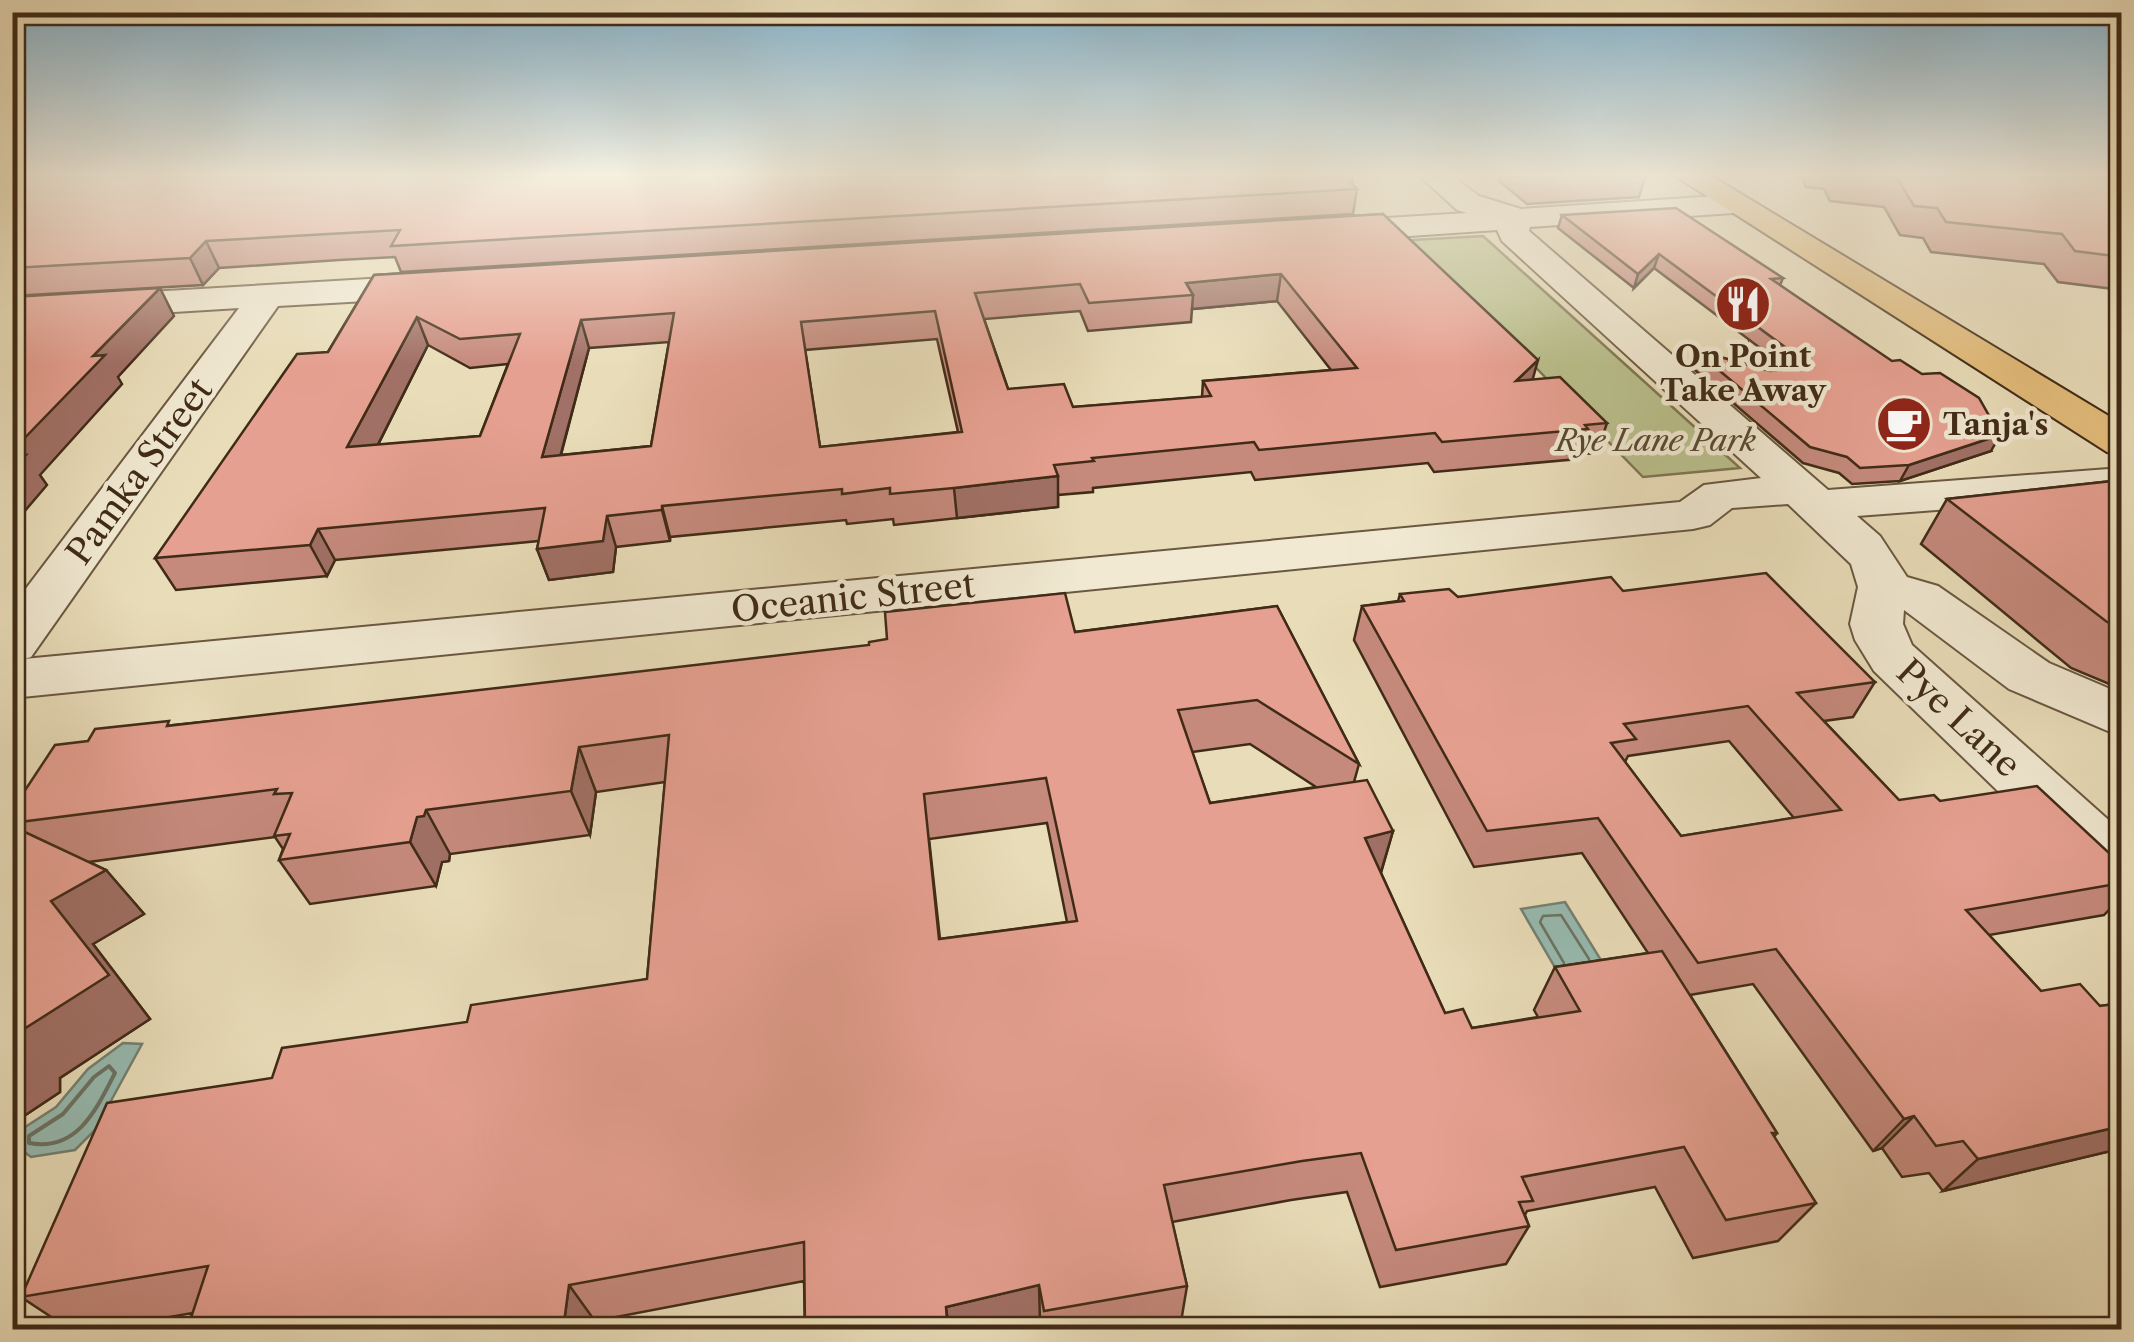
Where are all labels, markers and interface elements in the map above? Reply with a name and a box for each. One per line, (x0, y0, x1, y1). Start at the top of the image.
restaurant icon: On Point Take Away (1713, 274, 1773, 334)
place label: On Point Take Away (1660, 338, 1827, 409)
street label: Pamka Street (57, 369, 221, 573)
cafe icon: Tanja's (1874, 394, 1934, 454)
place label: Tanja's (1943, 406, 2049, 443)
park label: Rye Lane Park (1554, 422, 1756, 459)
street label: Oceanic Street (729, 563, 978, 631)
street label: Pye Lane (1888, 650, 2030, 786)

